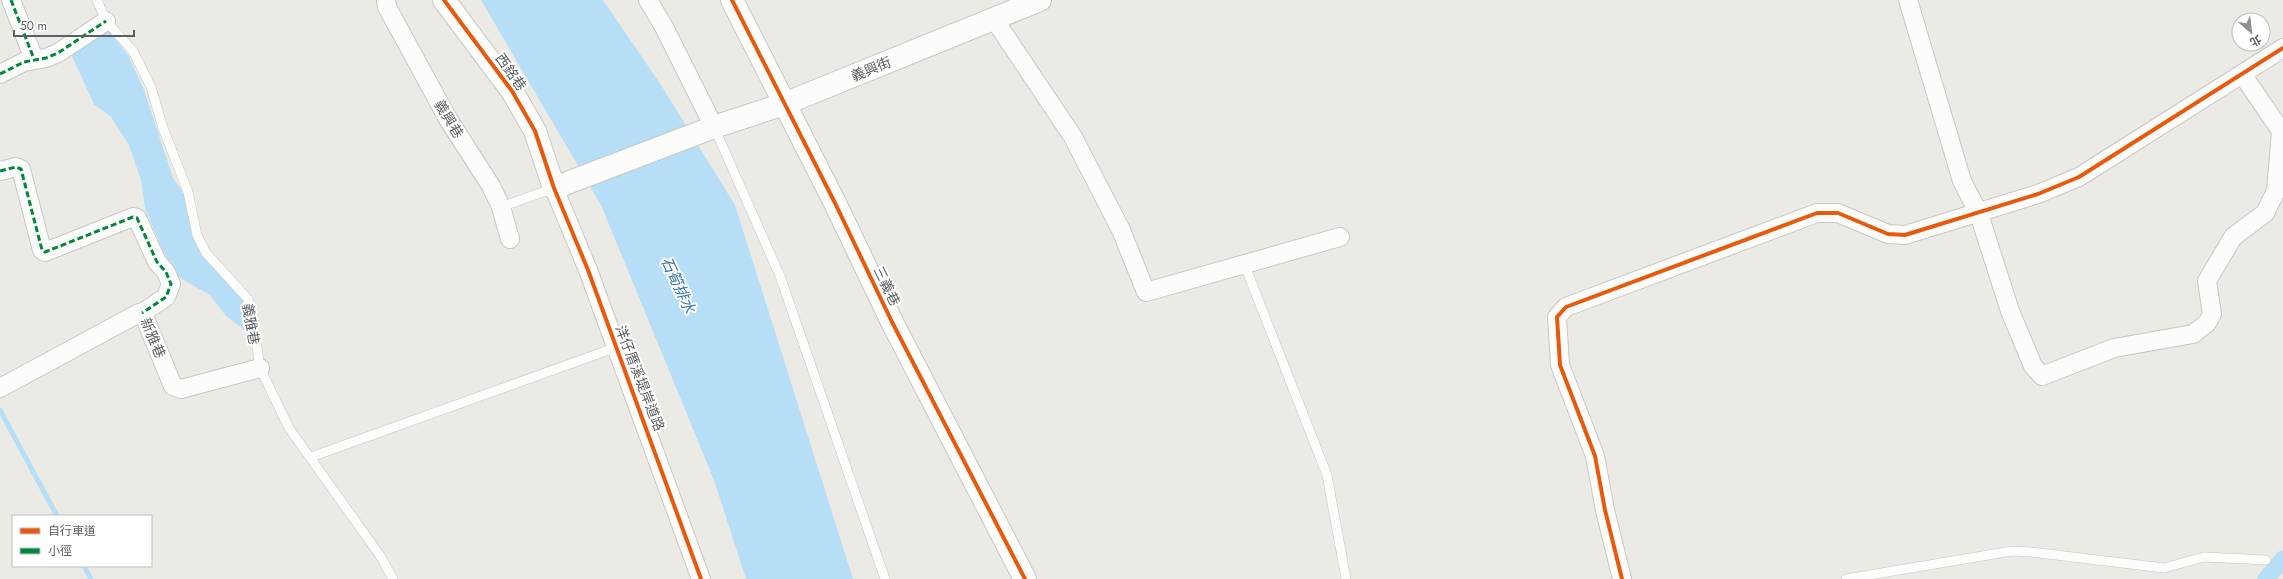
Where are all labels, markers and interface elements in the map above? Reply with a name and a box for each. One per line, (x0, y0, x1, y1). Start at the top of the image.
scale bar (14, 12, 134, 38)
north arrow (2231, 12, 2271, 52)
text: 50 m (20, 17, 47, 35)
text: 北 (2247, 31, 2264, 50)
street label: 西銘巷 (491, 49, 531, 95)
street label: 義興街 (848, 52, 894, 86)
street label: 義興巷 (430, 96, 468, 142)
water label: 石筍排水 (655, 253, 701, 318)
street label: 三義巷 (869, 263, 905, 309)
street label: 義雅巷 (238, 302, 264, 346)
street label: 新雅巷 (136, 315, 170, 361)
street label: 洋仔厝溪堤岸道路 (611, 322, 669, 434)
legend (12, 515, 152, 567)
text: 自行車道 (48, 522, 96, 540)
text: 小徑 (48, 542, 72, 560)

